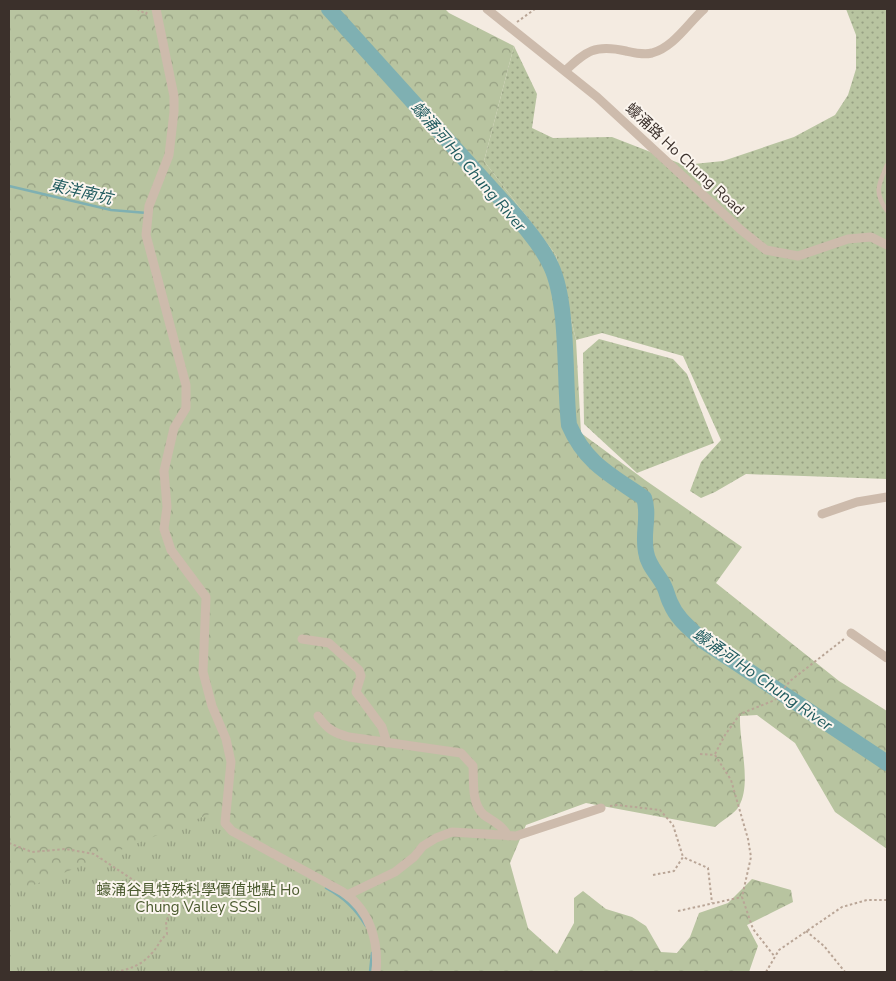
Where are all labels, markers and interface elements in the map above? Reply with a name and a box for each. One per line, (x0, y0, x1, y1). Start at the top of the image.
water label: 蠔涌河 Ho Chung River (406, 97, 532, 237)
street label: 蠔涌路 Ho Chung Road (621, 99, 749, 219)
water label: 東洋南坑 (47, 174, 116, 210)
water label: 蠔涌河 Ho Chung River (688, 623, 838, 737)
park label: 蠔涌谷具特殊科學價值地點 Ho Chung Valley SSSI (96, 880, 300, 917)

